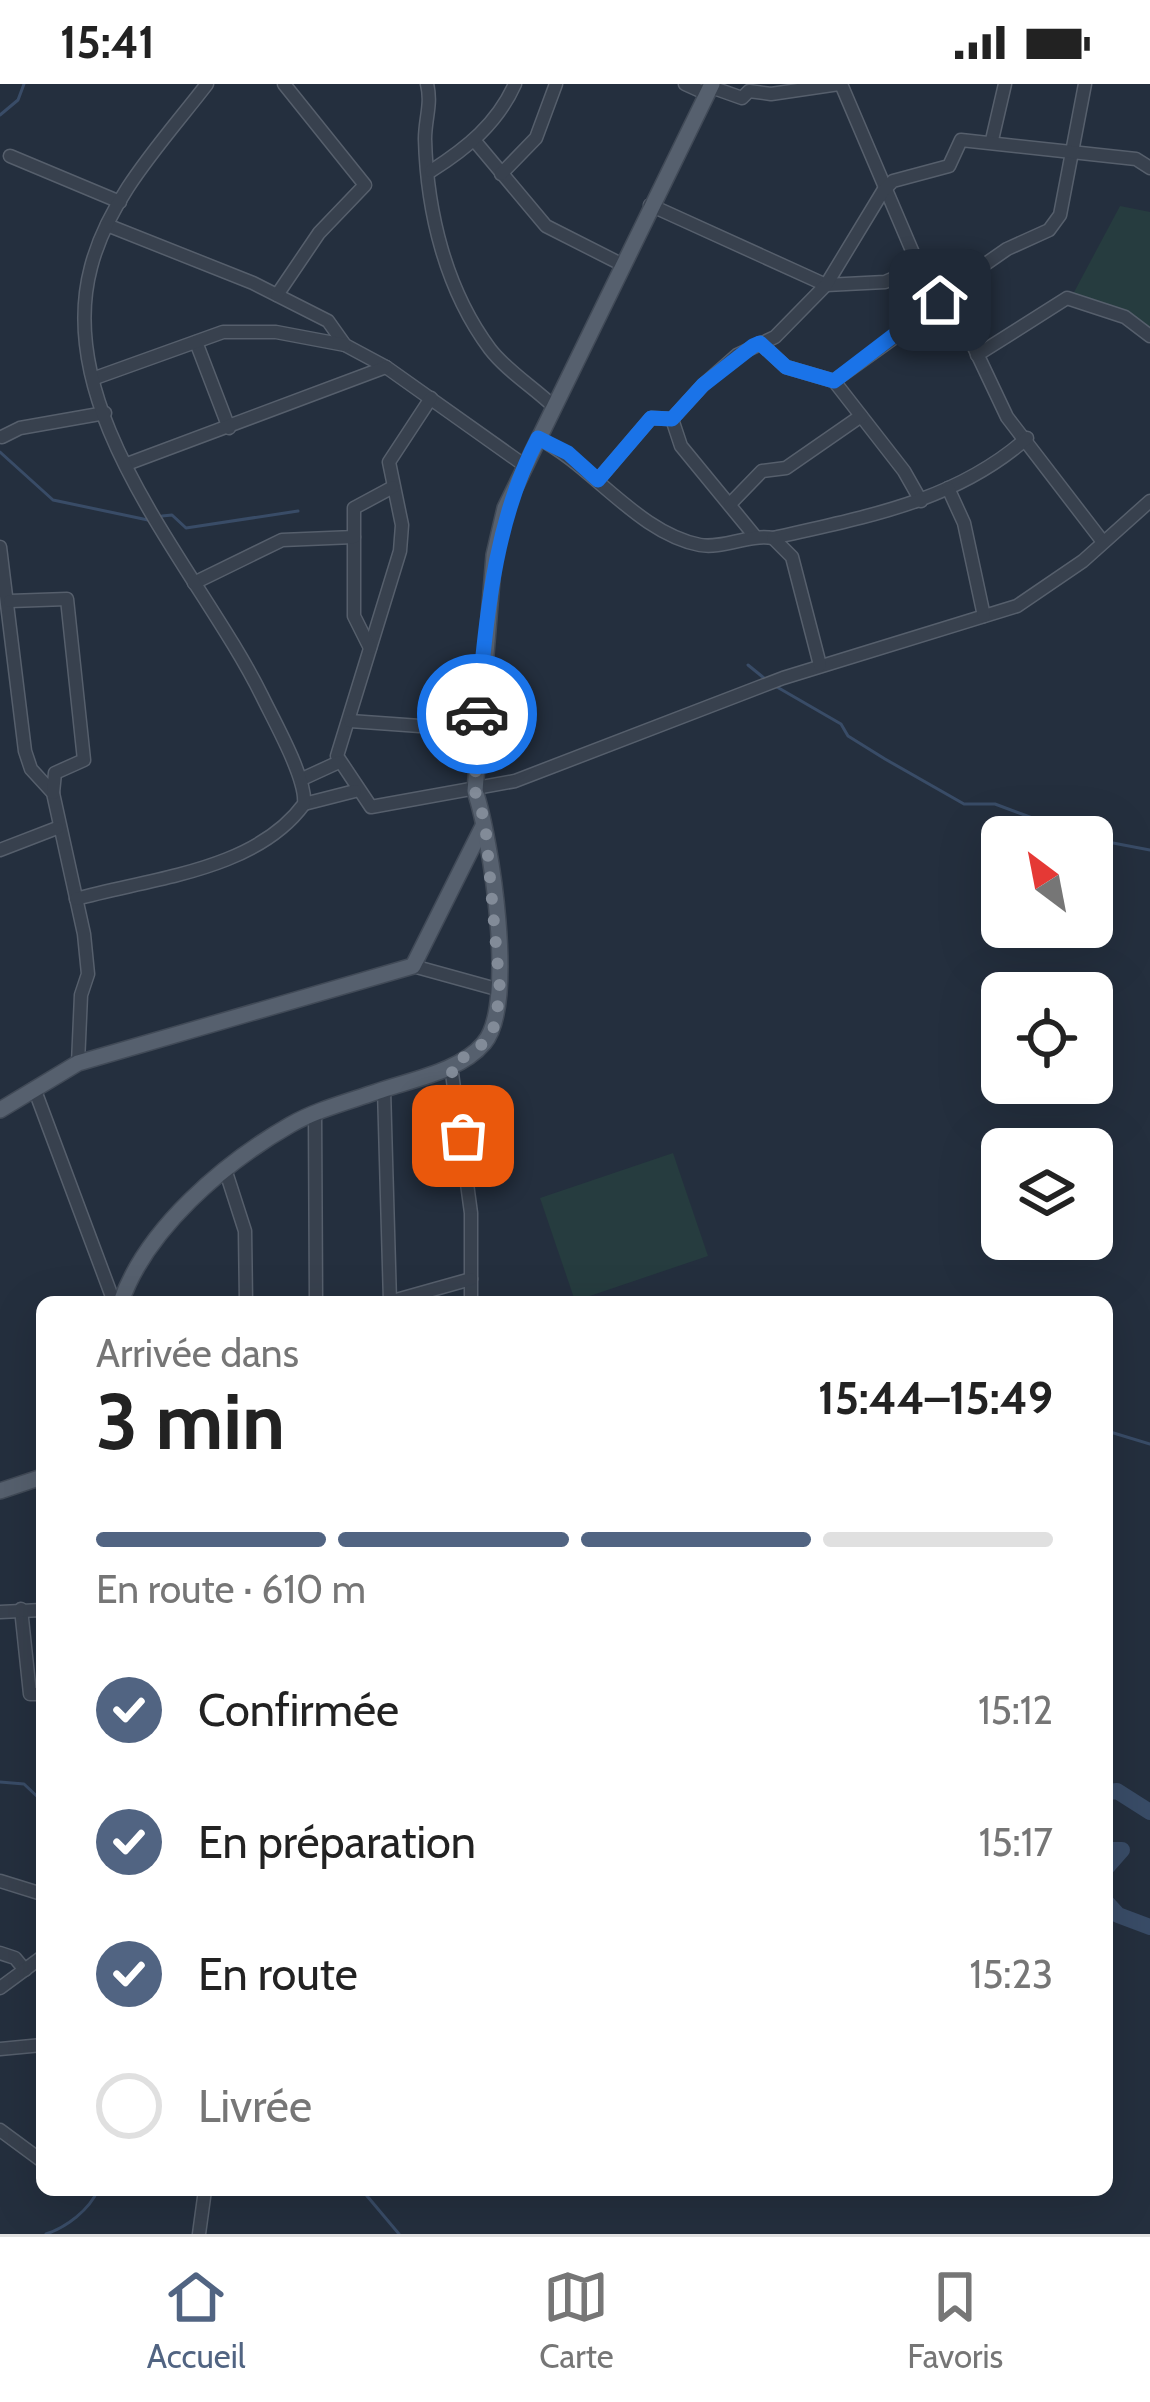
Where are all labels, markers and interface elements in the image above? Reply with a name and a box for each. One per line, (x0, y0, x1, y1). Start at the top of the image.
text: 15:41 (60, 15, 155, 69)
pin (889, 249, 991, 351)
icon: home (907, 267, 973, 333)
courier (417, 654, 537, 774)
icon: car (444, 681, 510, 747)
north arrow (981, 816, 1113, 948)
map controls (981, 816, 1113, 1260)
button: locate (981, 972, 1113, 1104)
pin (412, 1085, 514, 1187)
icon: bag (430, 1103, 496, 1169)
button: layers (981, 1128, 1113, 1260)
text: Arrivée dans (96, 1329, 299, 1377)
text: 15:44–15:49 (818, 1371, 1053, 1425)
text: 3 min (96, 1374, 285, 1469)
text: En route · 610 m (96, 1565, 366, 1613)
icon: check (96, 1677, 162, 1743)
text: Confirmée (198, 1683, 399, 1737)
text: 15:12 (978, 1686, 1053, 1734)
icon: check (96, 1809, 162, 1875)
text: En préparation (198, 1815, 476, 1869)
text: 15:17 (979, 1818, 1053, 1866)
icon: check (96, 1941, 162, 2007)
text: En route (198, 1947, 358, 2001)
text: 15:23 (970, 1950, 1053, 1998)
text: Livrée (198, 2079, 312, 2133)
tab: Accueil (147, 2264, 246, 2376)
tab: Carte (539, 2264, 614, 2376)
tab: Favoris (907, 2264, 1003, 2376)

